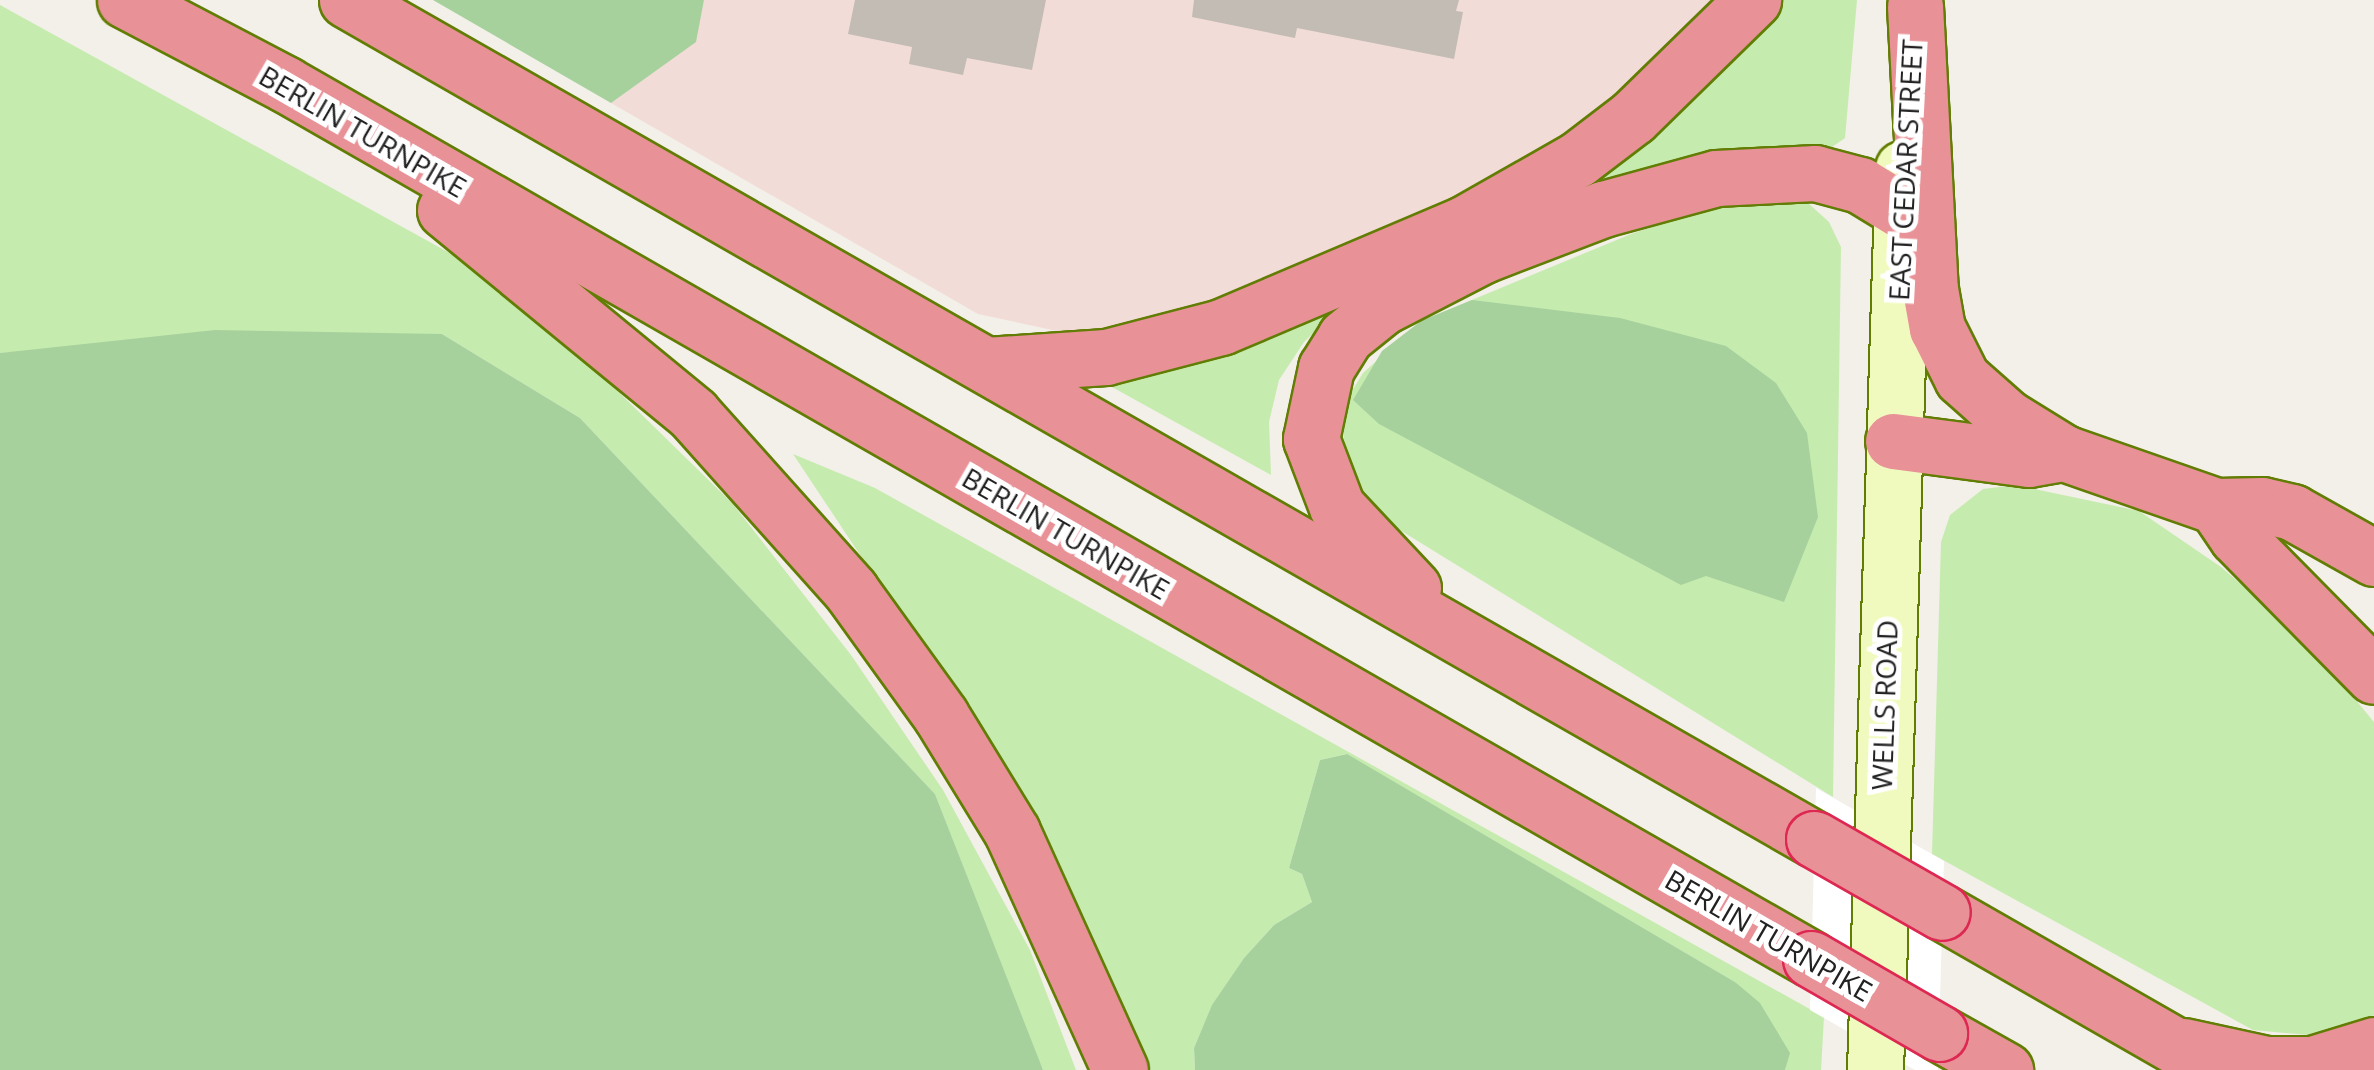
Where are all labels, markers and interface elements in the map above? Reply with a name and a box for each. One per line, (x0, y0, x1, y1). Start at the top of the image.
street label: EAST CEDAR STREET (1881, 38, 1929, 302)
street label: BERLIN TURNPIKE (254, 58, 472, 204)
street label: BERLIN TURNPIKE (957, 460, 1175, 606)
street label: WELLS ROAD (1864, 619, 1904, 791)
street label: BERLIN TURNPIKE (1660, 862, 1878, 1008)

